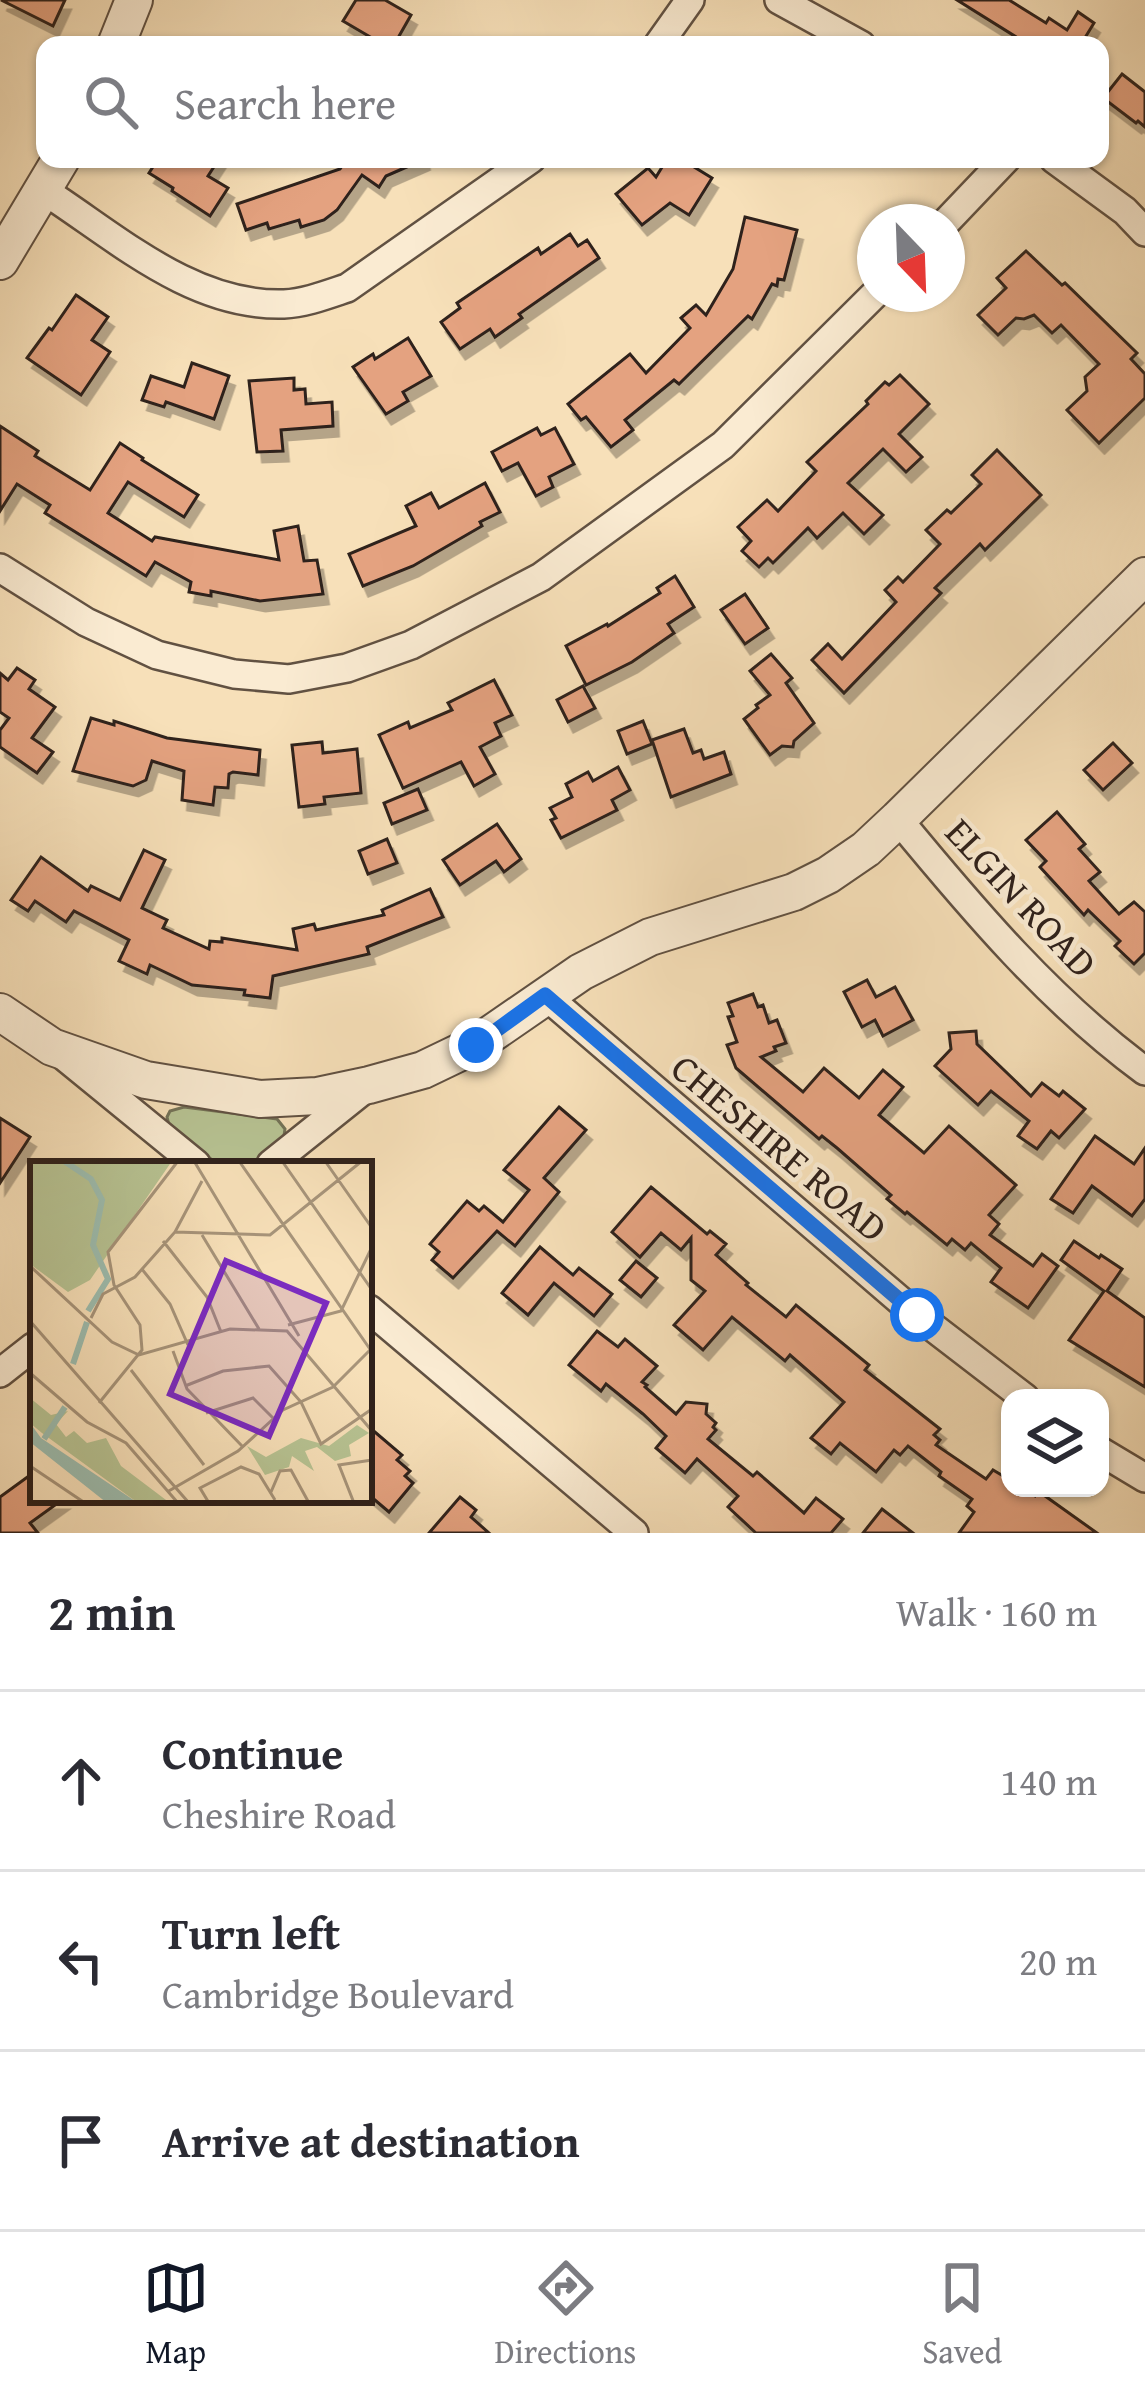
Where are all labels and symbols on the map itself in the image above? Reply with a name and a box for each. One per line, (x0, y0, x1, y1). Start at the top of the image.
north arrow (857, 204, 965, 312)
street label: ELGIN ROAD (933, 804, 1111, 990)
route end (449, 1018, 503, 1072)
street label: CHESHIRE ROAD (659, 1039, 901, 1255)
inset map (30, 1161, 372, 1503)
route start (890, 1288, 944, 1342)

